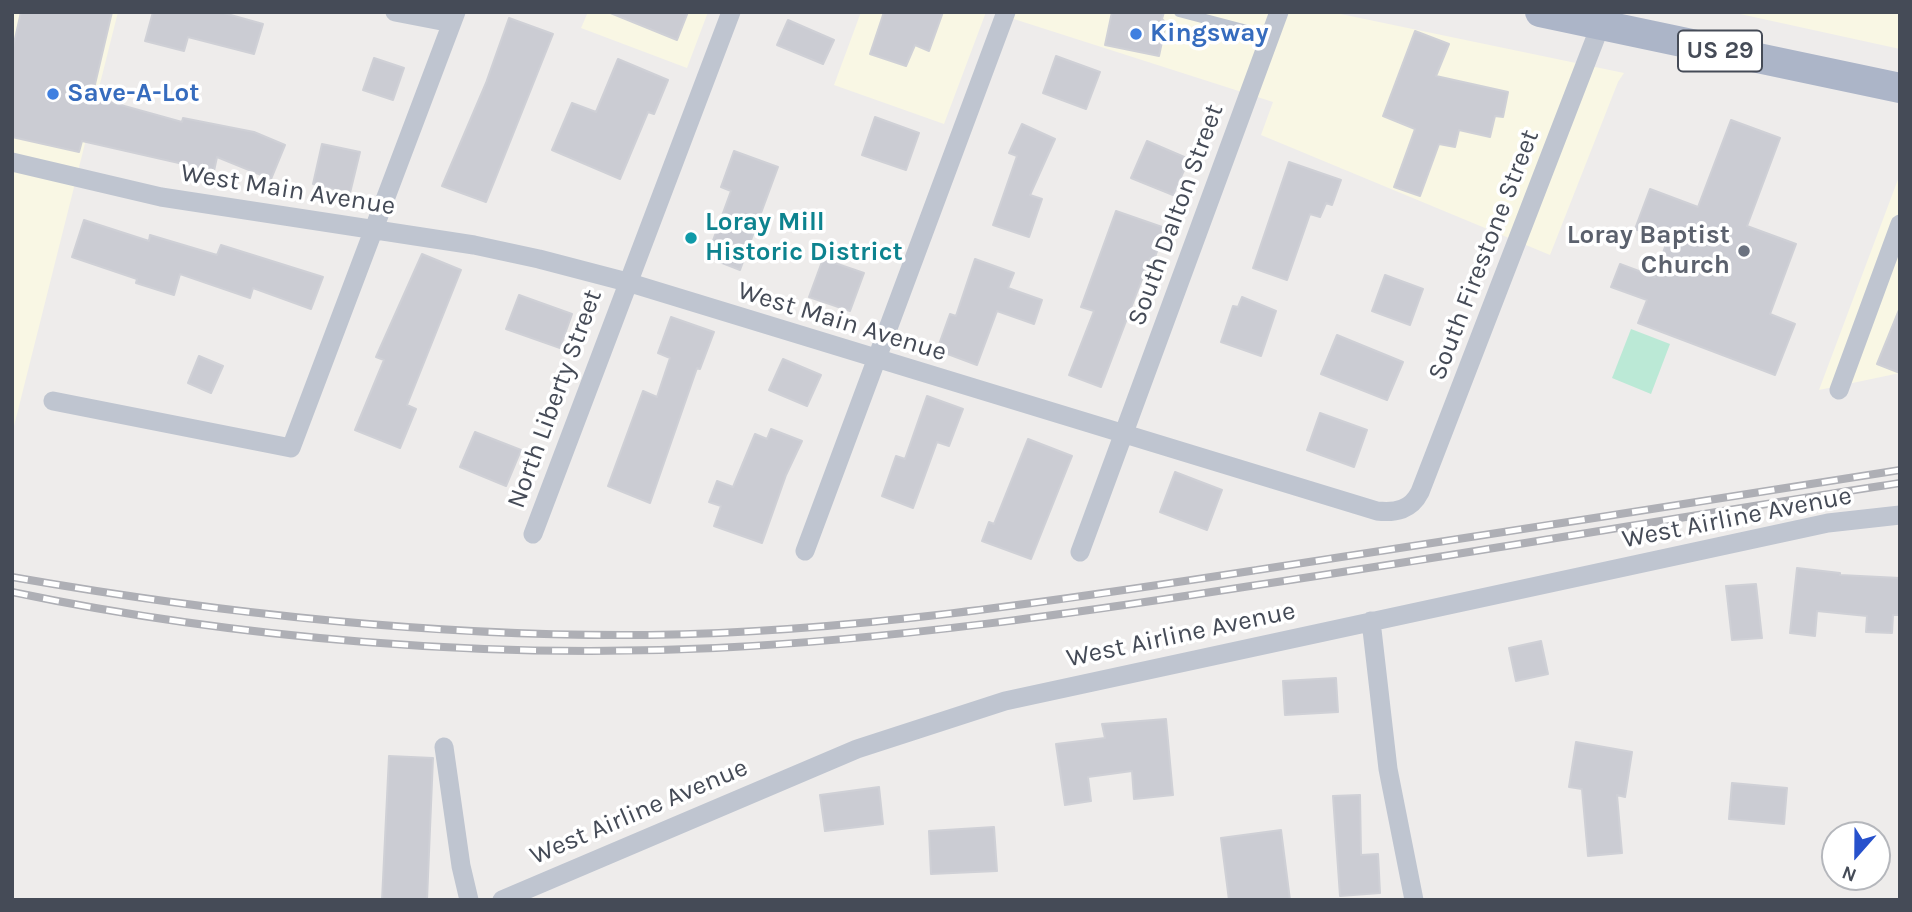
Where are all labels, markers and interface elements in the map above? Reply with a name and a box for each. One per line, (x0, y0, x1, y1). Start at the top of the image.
place label: Kingsway (1150, 18, 1269, 50)
marker: Kingsway (1128, 26, 1144, 42)
road number: US 29 (1678, 31, 1762, 72)
place label: Save-A-Lot (67, 78, 200, 110)
marker: Save-A-Lot (45, 86, 61, 102)
street label: South Dalton Street (1121, 100, 1231, 330)
street label: South Firestone Street (1422, 125, 1546, 385)
street label: West Main Avenue (178, 158, 398, 222)
place label: Loray Mill Historic District (705, 207, 903, 268)
place label: Loray Baptist Church (1567, 220, 1730, 282)
marker: Loray Mill Historic District (683, 230, 699, 246)
marker: Loray Baptist Church (1736, 243, 1752, 259)
street label: West Main Avenue (734, 275, 950, 369)
street label: North Liberty Street (501, 285, 609, 513)
street label: West Airline Avenue (1620, 480, 1854, 556)
street label: West Airline Avenue (1064, 595, 1298, 675)
street label: West Airline Avenue (526, 752, 752, 872)
north arrow (1821, 821, 1891, 891)
text: N (1839, 861, 1859, 886)

